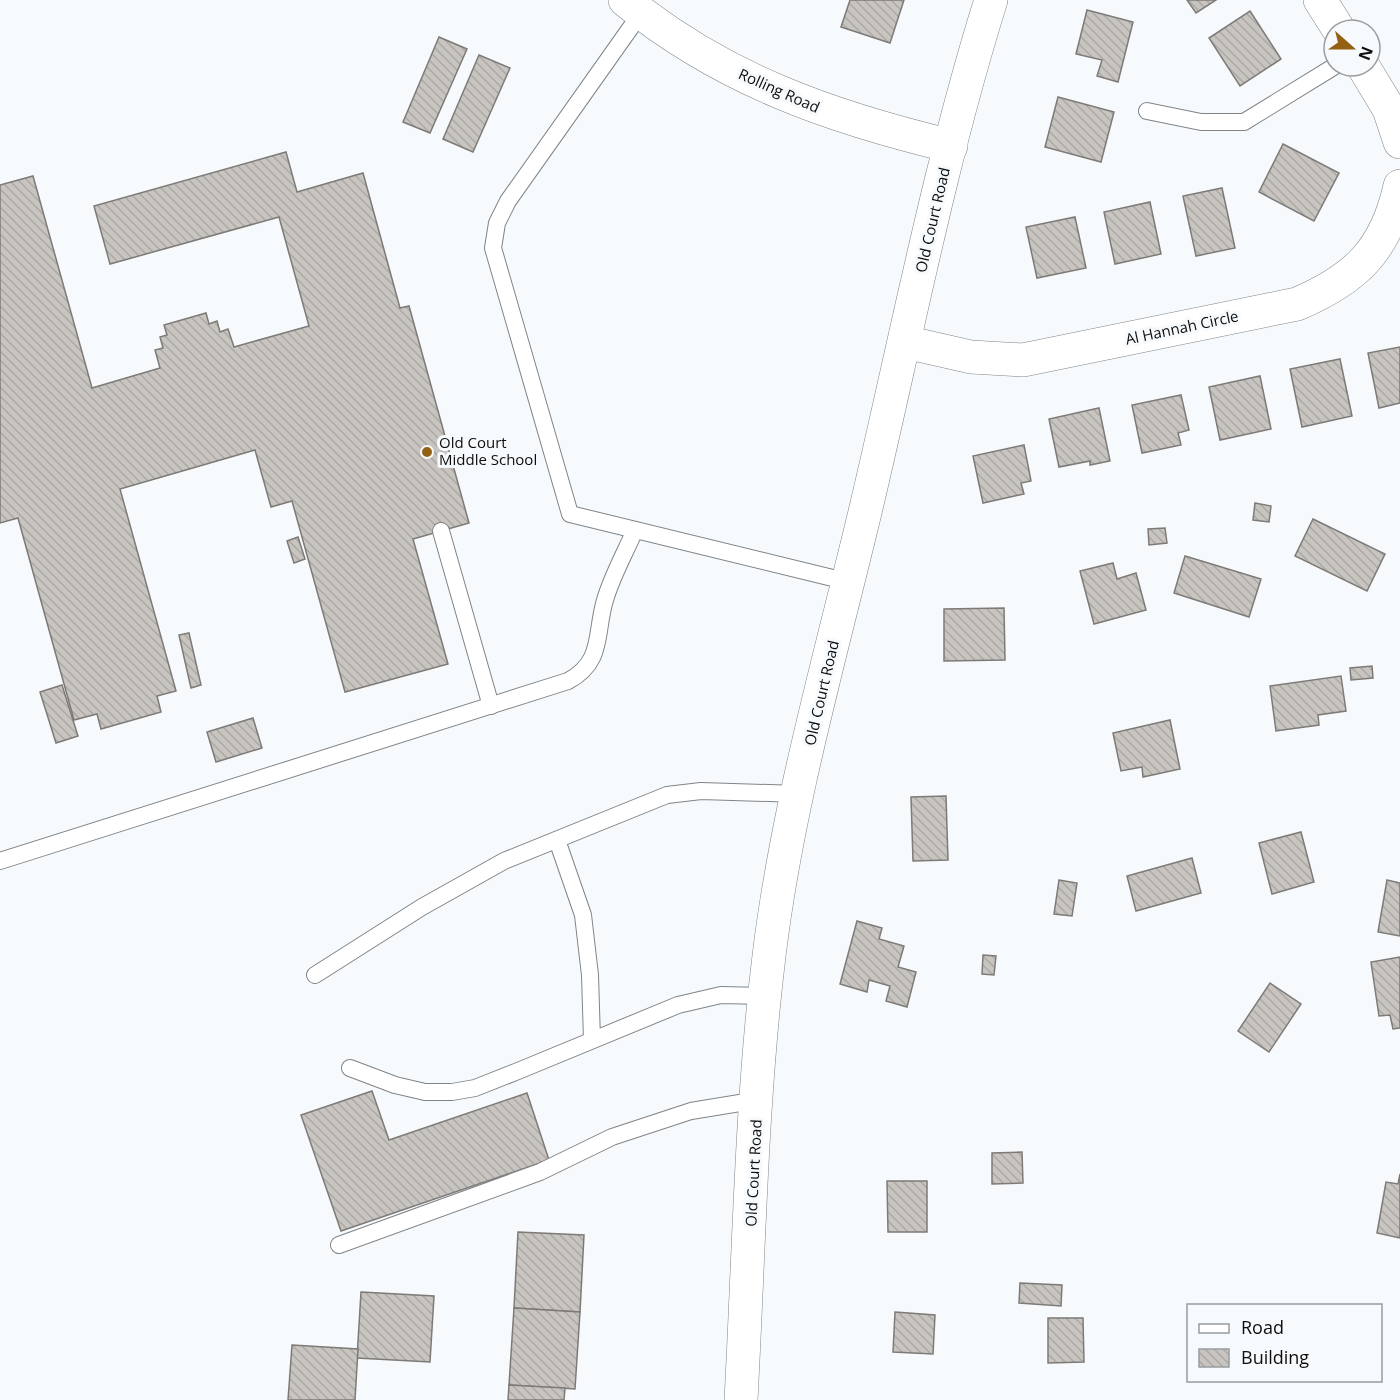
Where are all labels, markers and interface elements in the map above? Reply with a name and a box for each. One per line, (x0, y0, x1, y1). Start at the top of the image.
north arrow (1322, 18, 1382, 78)
text: N (1353, 43, 1379, 63)
street label: Rolling Road (736, 63, 823, 117)
street label: Old Court Road (910, 165, 954, 274)
street label: Al Hannah Circle (1123, 305, 1240, 349)
place label: Old Court Middle School (439, 432, 537, 469)
marker: Old Court Middle School (420, 445, 434, 459)
street label: Old Court Road (799, 638, 843, 747)
street label: Old Court Road (740, 1119, 766, 1227)
legend (1187, 1304, 1382, 1382)
text: Road (1241, 1315, 1284, 1339)
text: Building (1241, 1345, 1309, 1369)

